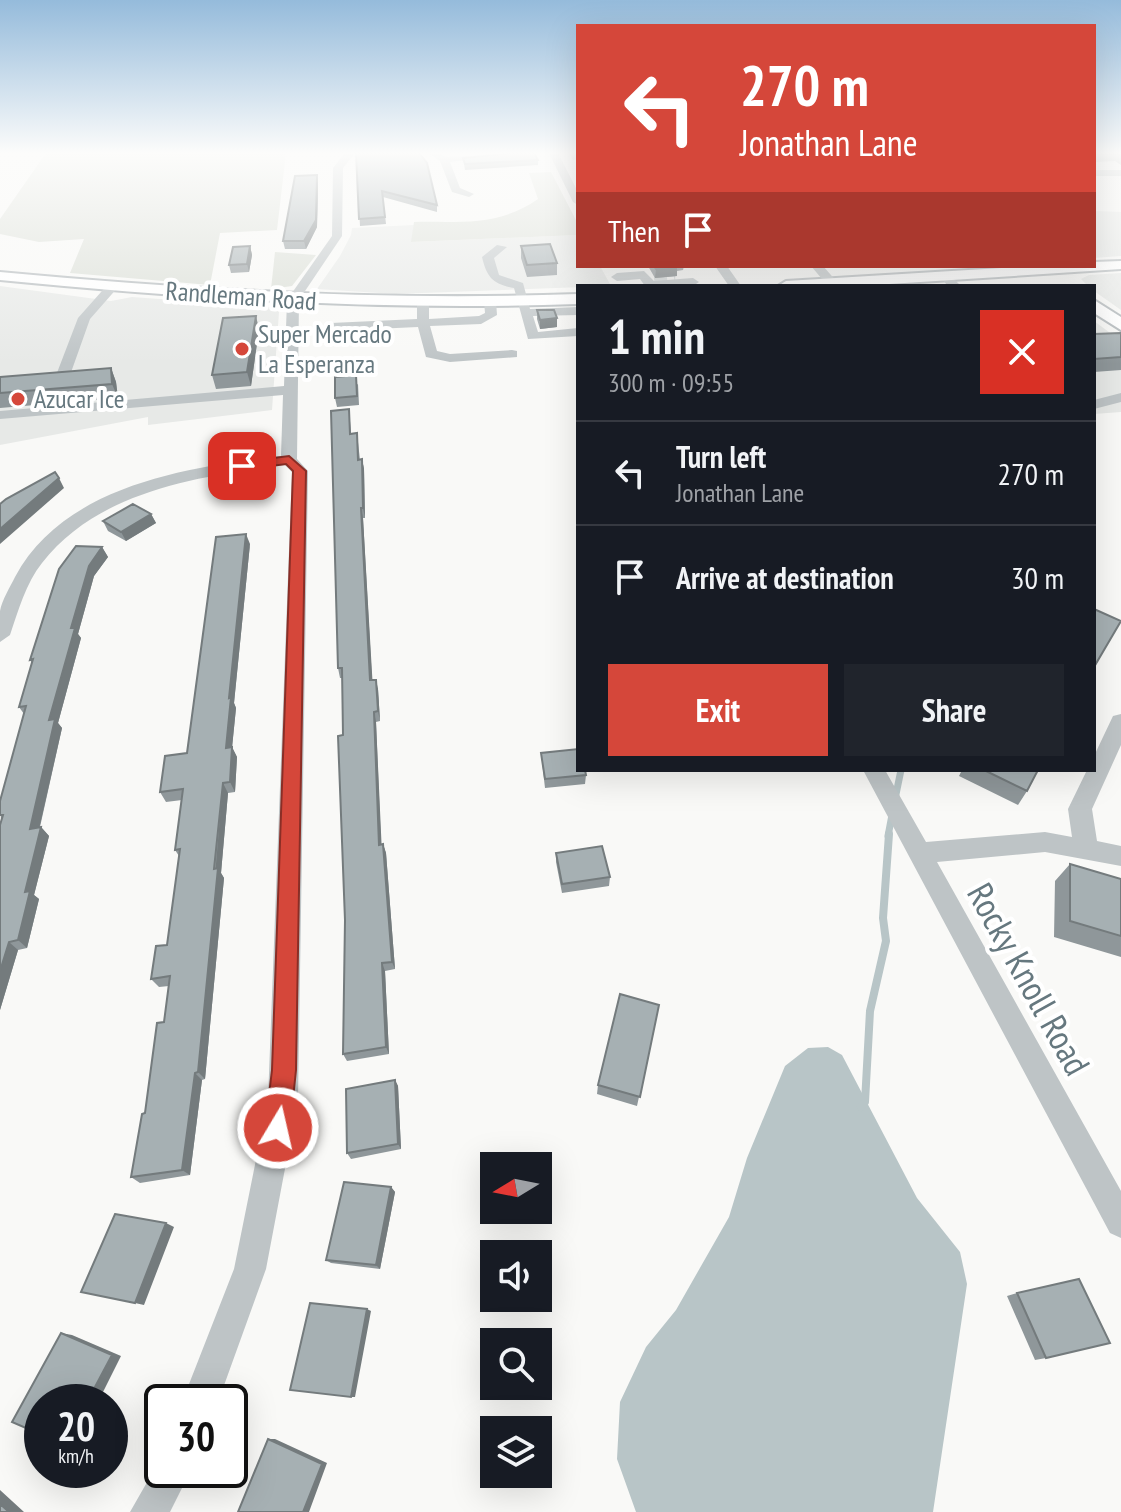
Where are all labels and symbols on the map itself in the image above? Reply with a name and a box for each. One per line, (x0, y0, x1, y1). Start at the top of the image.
street label: Randleman Road (165, 274, 317, 317)
place label: Super Mercado La Esperanza (258, 317, 392, 380)
marker: Super Mercado La Esperanza (233, 340, 251, 358)
place label: Azucar Ice (34, 382, 124, 415)
marker: Azucar Ice (9, 390, 27, 408)
pin (208, 432, 276, 500)
street label: Rocky Knoll Road (957, 874, 1102, 1083)
position arrow (236, 1086, 320, 1170)
north arrow (480, 1152, 552, 1224)
speed limit sign: 30 (144, 1384, 248, 1488)

